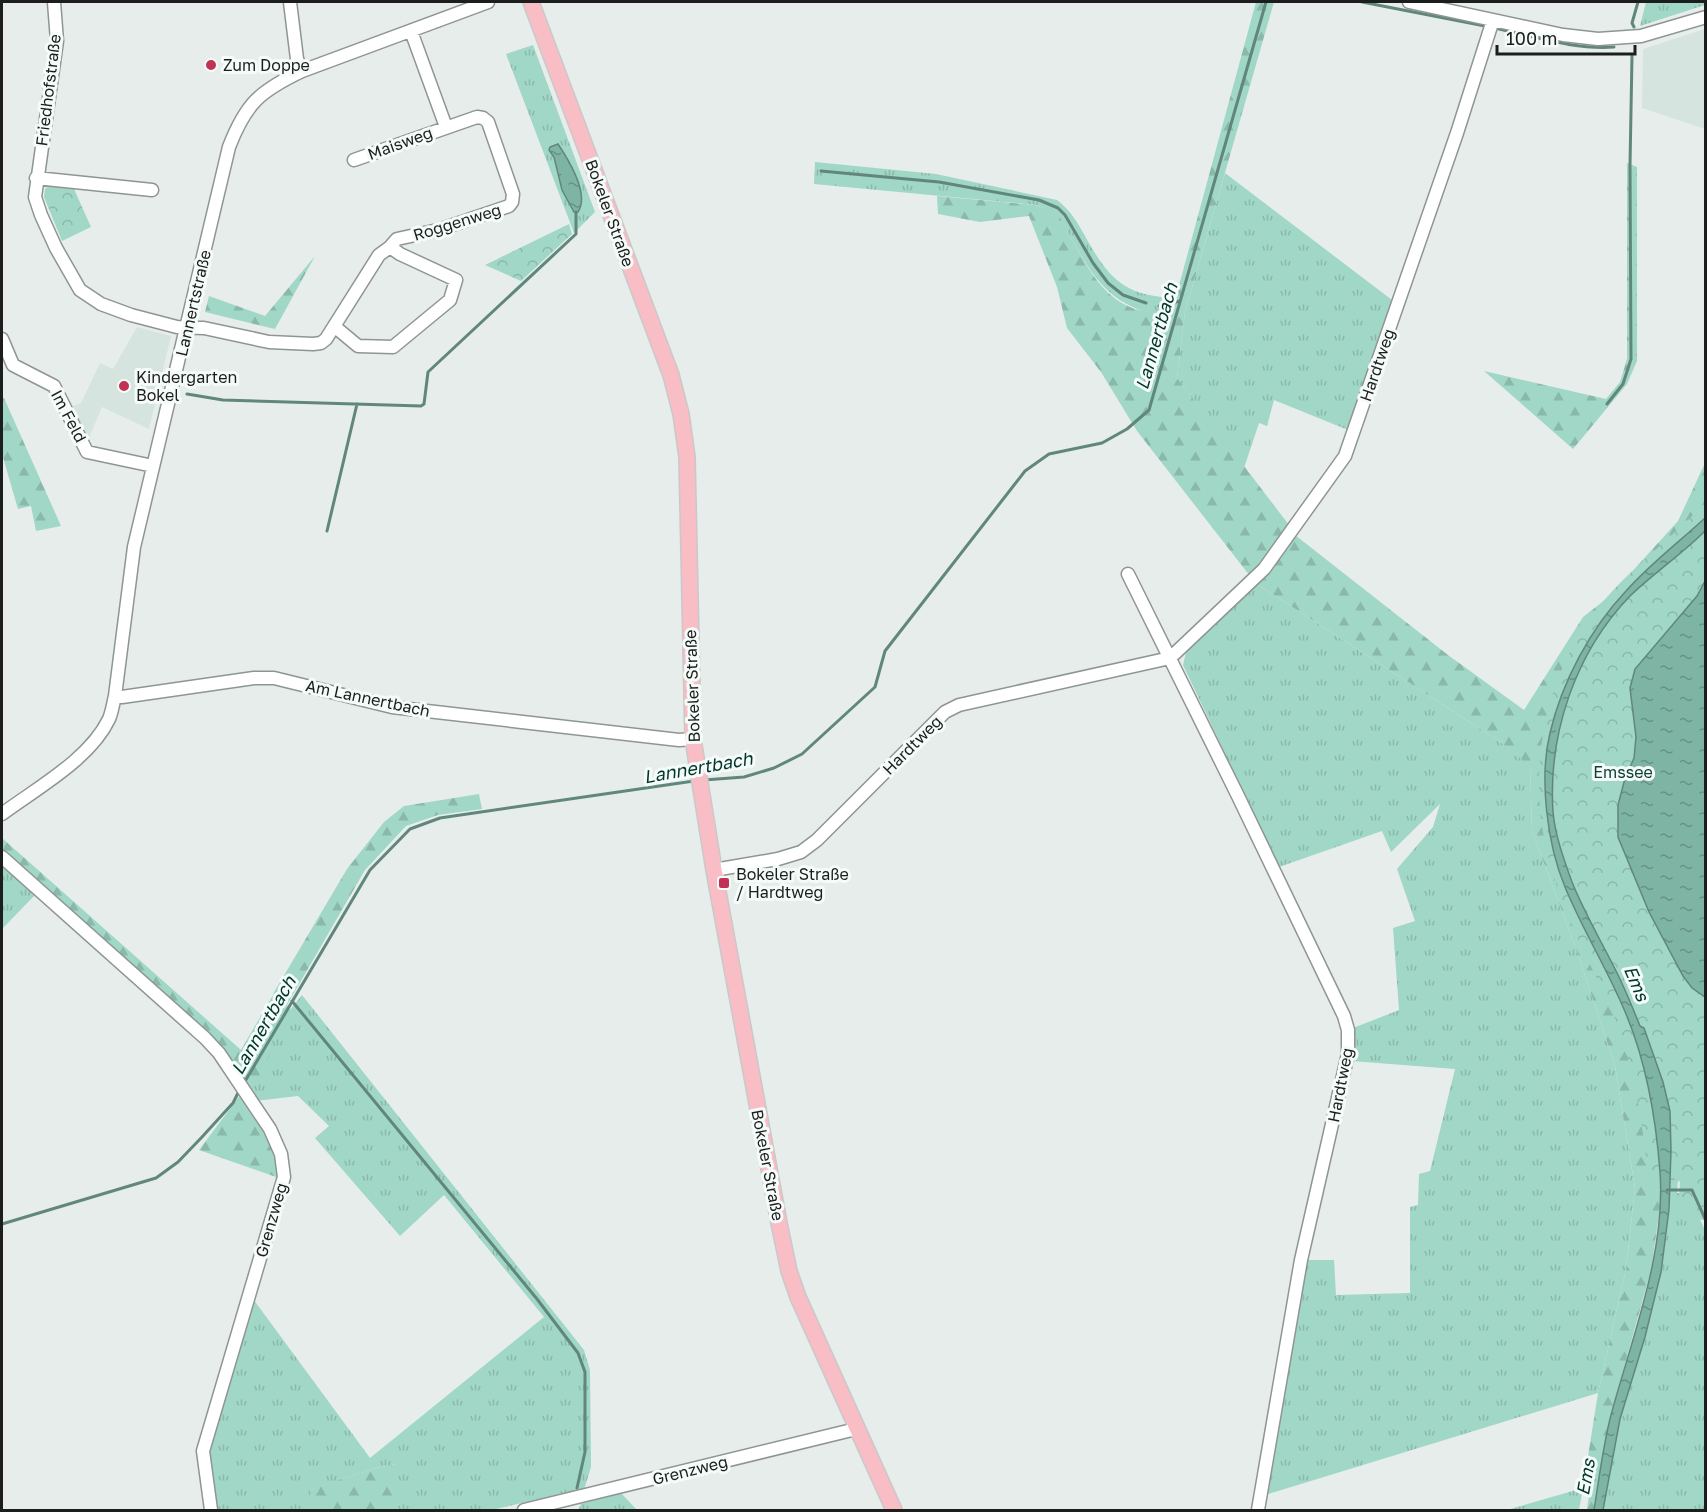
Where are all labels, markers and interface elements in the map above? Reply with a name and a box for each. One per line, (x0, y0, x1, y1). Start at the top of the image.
scale bar (1497, 18, 1635, 56)
text: 100 m (1506, 27, 1557, 49)
street label: Friedhofstraße (31, 33, 65, 147)
place label: Zum Doppe (223, 55, 310, 75)
marker: Zum Doppe (204, 58, 218, 72)
street label: Maisweg (365, 122, 435, 164)
street label: Bokeler Straße (581, 157, 639, 269)
street label: Roggenweg (411, 199, 503, 245)
street label: Lannertstraße (171, 248, 215, 358)
water label: Lannertbach (1130, 279, 1182, 392)
street label: Hardtweg (1355, 326, 1399, 404)
place label: Kindergarten Bokel (136, 367, 237, 405)
marker: Kindergarten Bokel (117, 379, 131, 393)
street label: Im Feld (47, 386, 91, 446)
street label: Bokeler Straße (680, 629, 704, 743)
street label: Am Lannertbach (304, 675, 432, 721)
street label: Hardtweg (878, 711, 946, 779)
water label: Lannertbach (642, 746, 755, 787)
park label: Emssee (1593, 762, 1653, 782)
place label: Bokeler Straße / Hardtweg (736, 864, 849, 902)
marker: Bokeler Straße / Hardtweg (717, 876, 731, 890)
water label: Ems (1620, 962, 1655, 1005)
water label: Lannertbach (226, 971, 300, 1078)
street label: Hardtweg (1323, 1046, 1357, 1124)
street label: Bokeler Straße (747, 1108, 789, 1222)
street label: Grenzweg (251, 1180, 291, 1260)
street label: Grenzweg (650, 1451, 730, 1489)
water label: Ems (1571, 1456, 1599, 1497)

